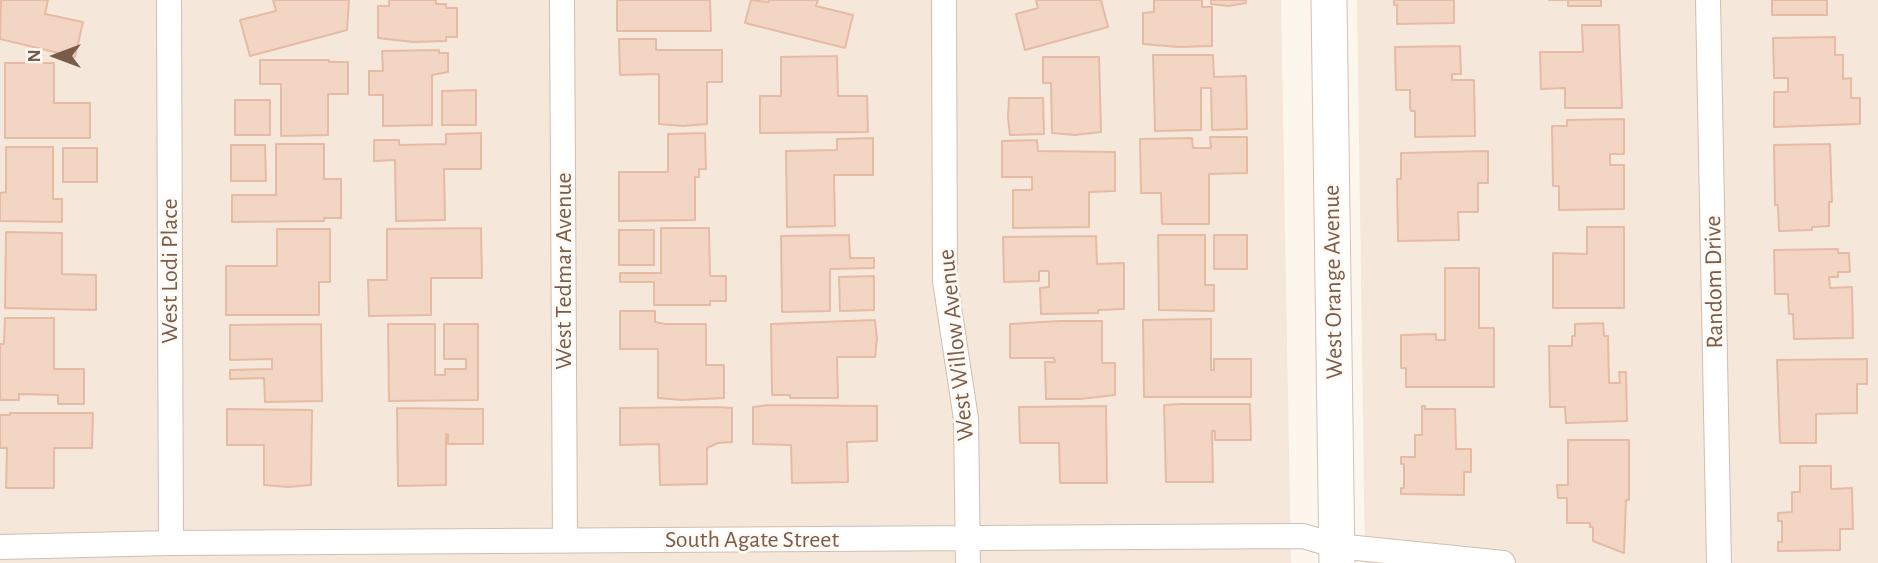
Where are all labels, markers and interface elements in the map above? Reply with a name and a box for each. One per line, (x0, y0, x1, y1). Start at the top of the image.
north arrow (21, 21, 91, 91)
text: N (25, 49, 44, 63)
street label: West Tedmar Avenue (550, 172, 578, 370)
street label: West Orange Avenue (1317, 184, 1349, 380)
street label: West Lodi Place (156, 198, 184, 344)
street label: Random Drive (1698, 215, 1730, 349)
street label: West Willow Avenue (932, 248, 980, 442)
street label: South Agate Street (665, 526, 839, 554)

